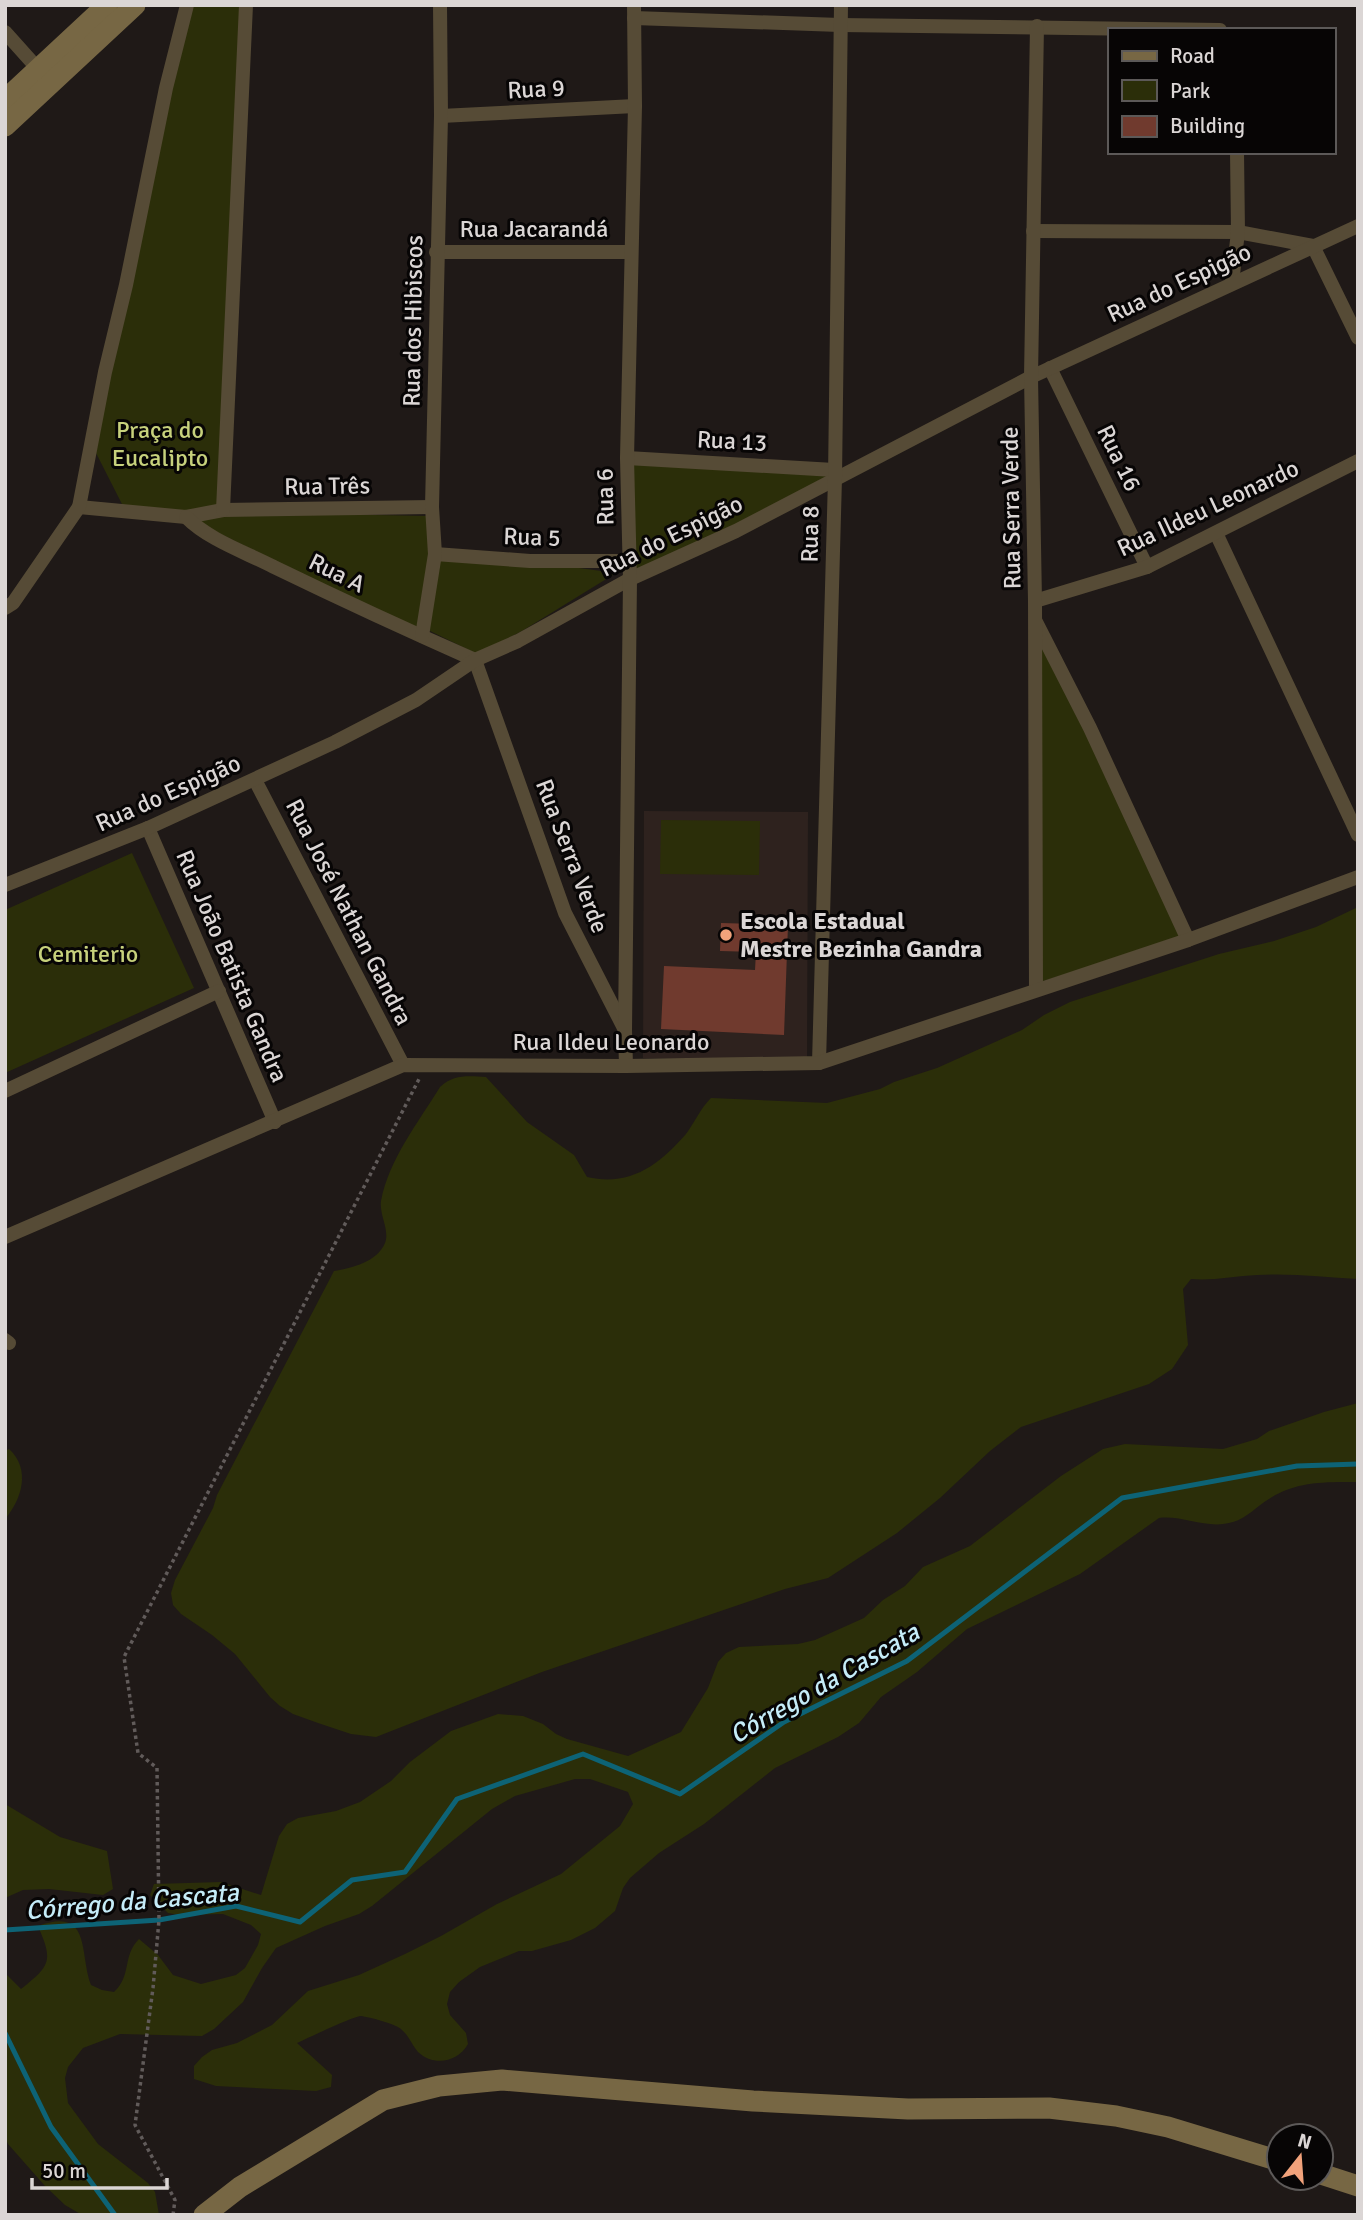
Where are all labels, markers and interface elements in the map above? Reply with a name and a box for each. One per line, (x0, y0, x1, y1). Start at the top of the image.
legend (1108, 28, 1335, 154)
text: Road (1170, 43, 1215, 69)
street label: Rua 9 (507, 73, 565, 105)
text: Park (1170, 78, 1211, 104)
text: Building (1170, 113, 1245, 139)
street label: Rua Jacarandá (460, 214, 608, 244)
street label: Rua dos Hibiscos (397, 235, 429, 407)
street label: Rua do Espigão (1102, 237, 1256, 329)
park label: Praça do Eucalipto (112, 415, 208, 473)
street label: Rua 16 (1090, 420, 1148, 496)
street label: Rua 13 (696, 424, 768, 458)
street label: Rua Serra Verde (995, 426, 1027, 590)
street label: Rua Ildeu Leonardo (1112, 453, 1304, 563)
street label: Rua 6 (590, 468, 620, 526)
street label: Rua Três (284, 470, 370, 502)
street label: Rua do Espigão (595, 488, 747, 584)
street label: Rua 8 (795, 505, 825, 563)
street label: Rua 5 (503, 521, 561, 553)
street label: Rua A (304, 547, 370, 600)
street label: Rua do Espigão (91, 748, 245, 838)
street label: Rua Serra Verde (529, 775, 615, 937)
street label: Rua José Nathan Gandra (279, 794, 419, 1030)
street label: Rua João Batista Gandra (169, 845, 295, 1087)
place label: Escola Estadual Mestre Bezinha Gandra (740, 906, 982, 964)
marker: Escola Estadual Mestre Bezinha Gandra (718, 927, 734, 943)
park label: Cemiterio (38, 939, 138, 969)
street label: Rua Ildeu Leonardo (512, 1027, 710, 1057)
water label: Córrego da Cascata (724, 1616, 926, 1751)
water label: Córrego da Cascata (24, 1877, 241, 1927)
north arrow (1265, 2122, 1335, 2192)
text: N (1295, 2128, 1315, 2155)
scale bar (32, 2146, 166, 2190)
text: 50 m (42, 2158, 86, 2184)

